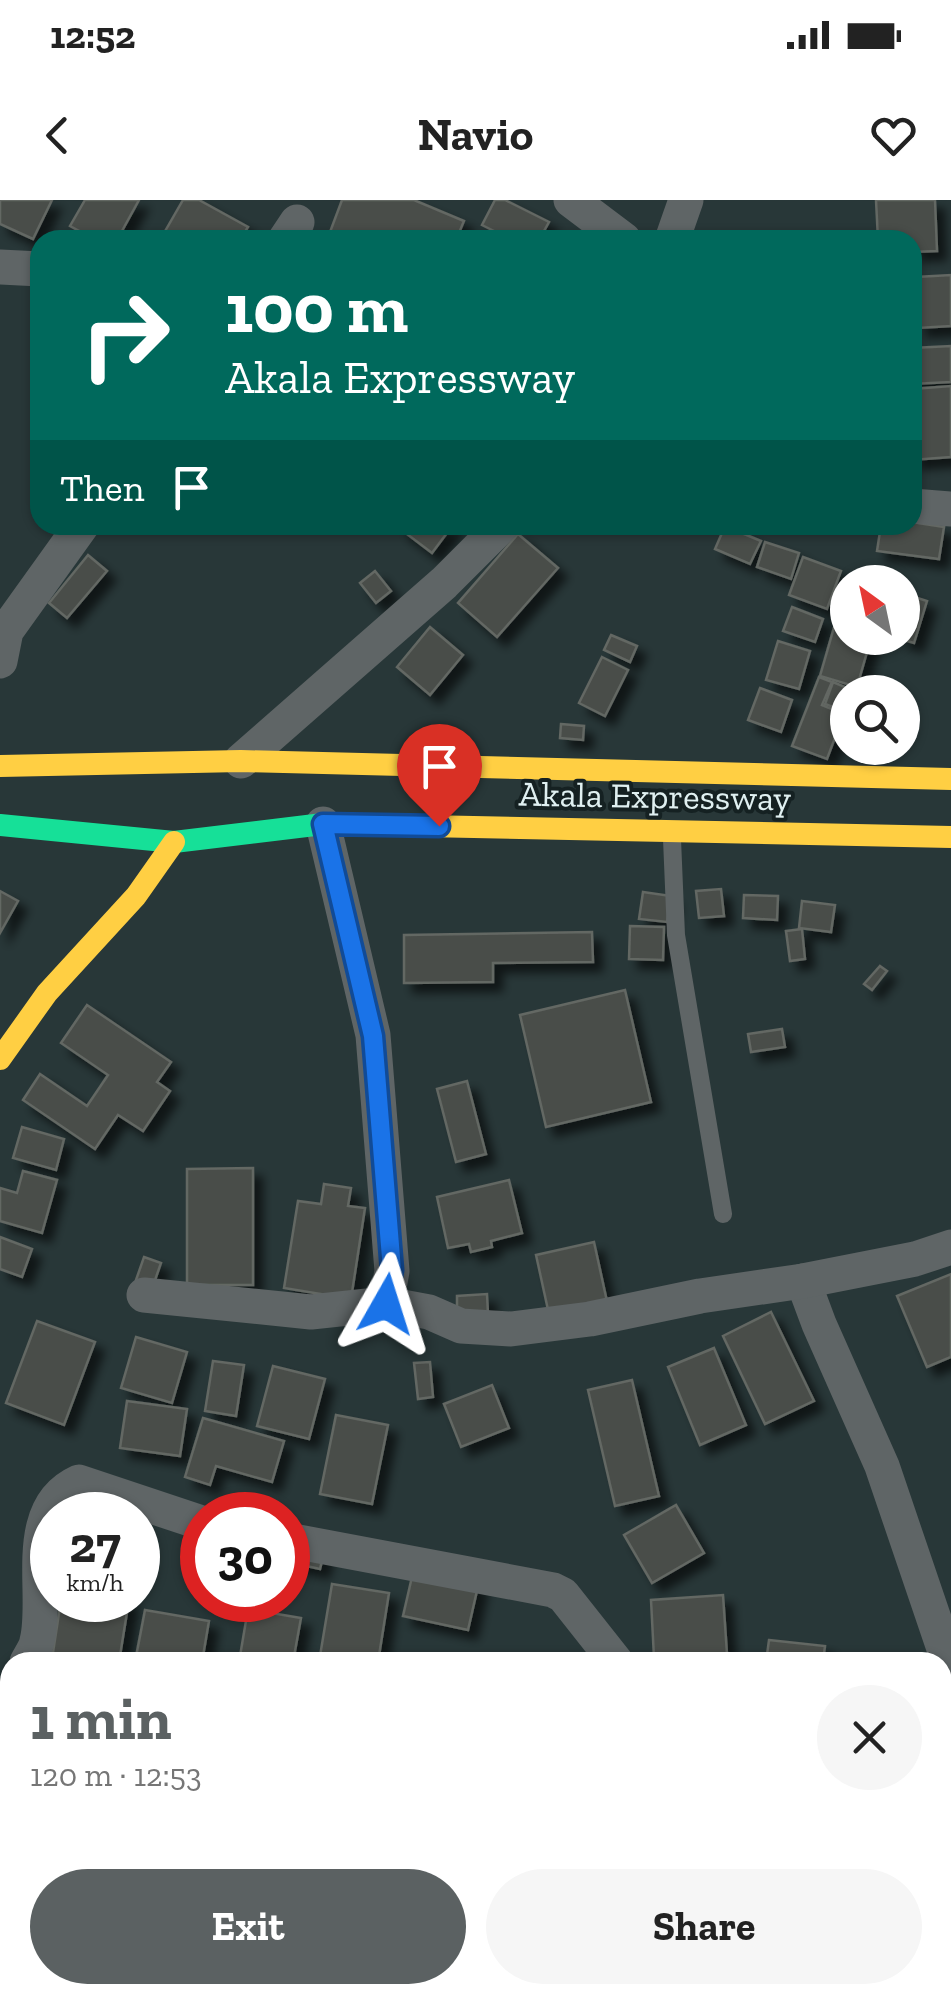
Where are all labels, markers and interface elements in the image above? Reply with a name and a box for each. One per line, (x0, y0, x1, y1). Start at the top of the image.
text: 12:52 (50, 12, 135, 58)
icon: back (30, 108, 85, 163)
text: Navio (418, 108, 533, 162)
icon: heart (866, 108, 921, 163)
text: 100 m (225, 266, 408, 350)
icon: right (60, 270, 190, 400)
text: Akala Expressway (225, 351, 575, 405)
icon: arrive (164, 460, 219, 515)
text: Then (60, 465, 144, 511)
north arrow (830, 565, 920, 655)
map controls (830, 565, 920, 765)
button: search (830, 675, 920, 765)
pin (397, 724, 482, 827)
icon: arrive (412, 739, 467, 794)
street label: Akala Expressway (518, 773, 792, 819)
position arrow (334, 1252, 438, 1356)
speed limit sign: 30 (180, 1492, 310, 1622)
text: 27 (69, 1515, 121, 1575)
text: km/h (66, 1567, 124, 1597)
text: 1 min (30, 1682, 172, 1754)
button: close (817, 1685, 922, 1790)
text: 120 m · 12:53 (30, 1756, 202, 1794)
button: Exit (30, 1869, 466, 1984)
button: Share (486, 1869, 922, 1984)

